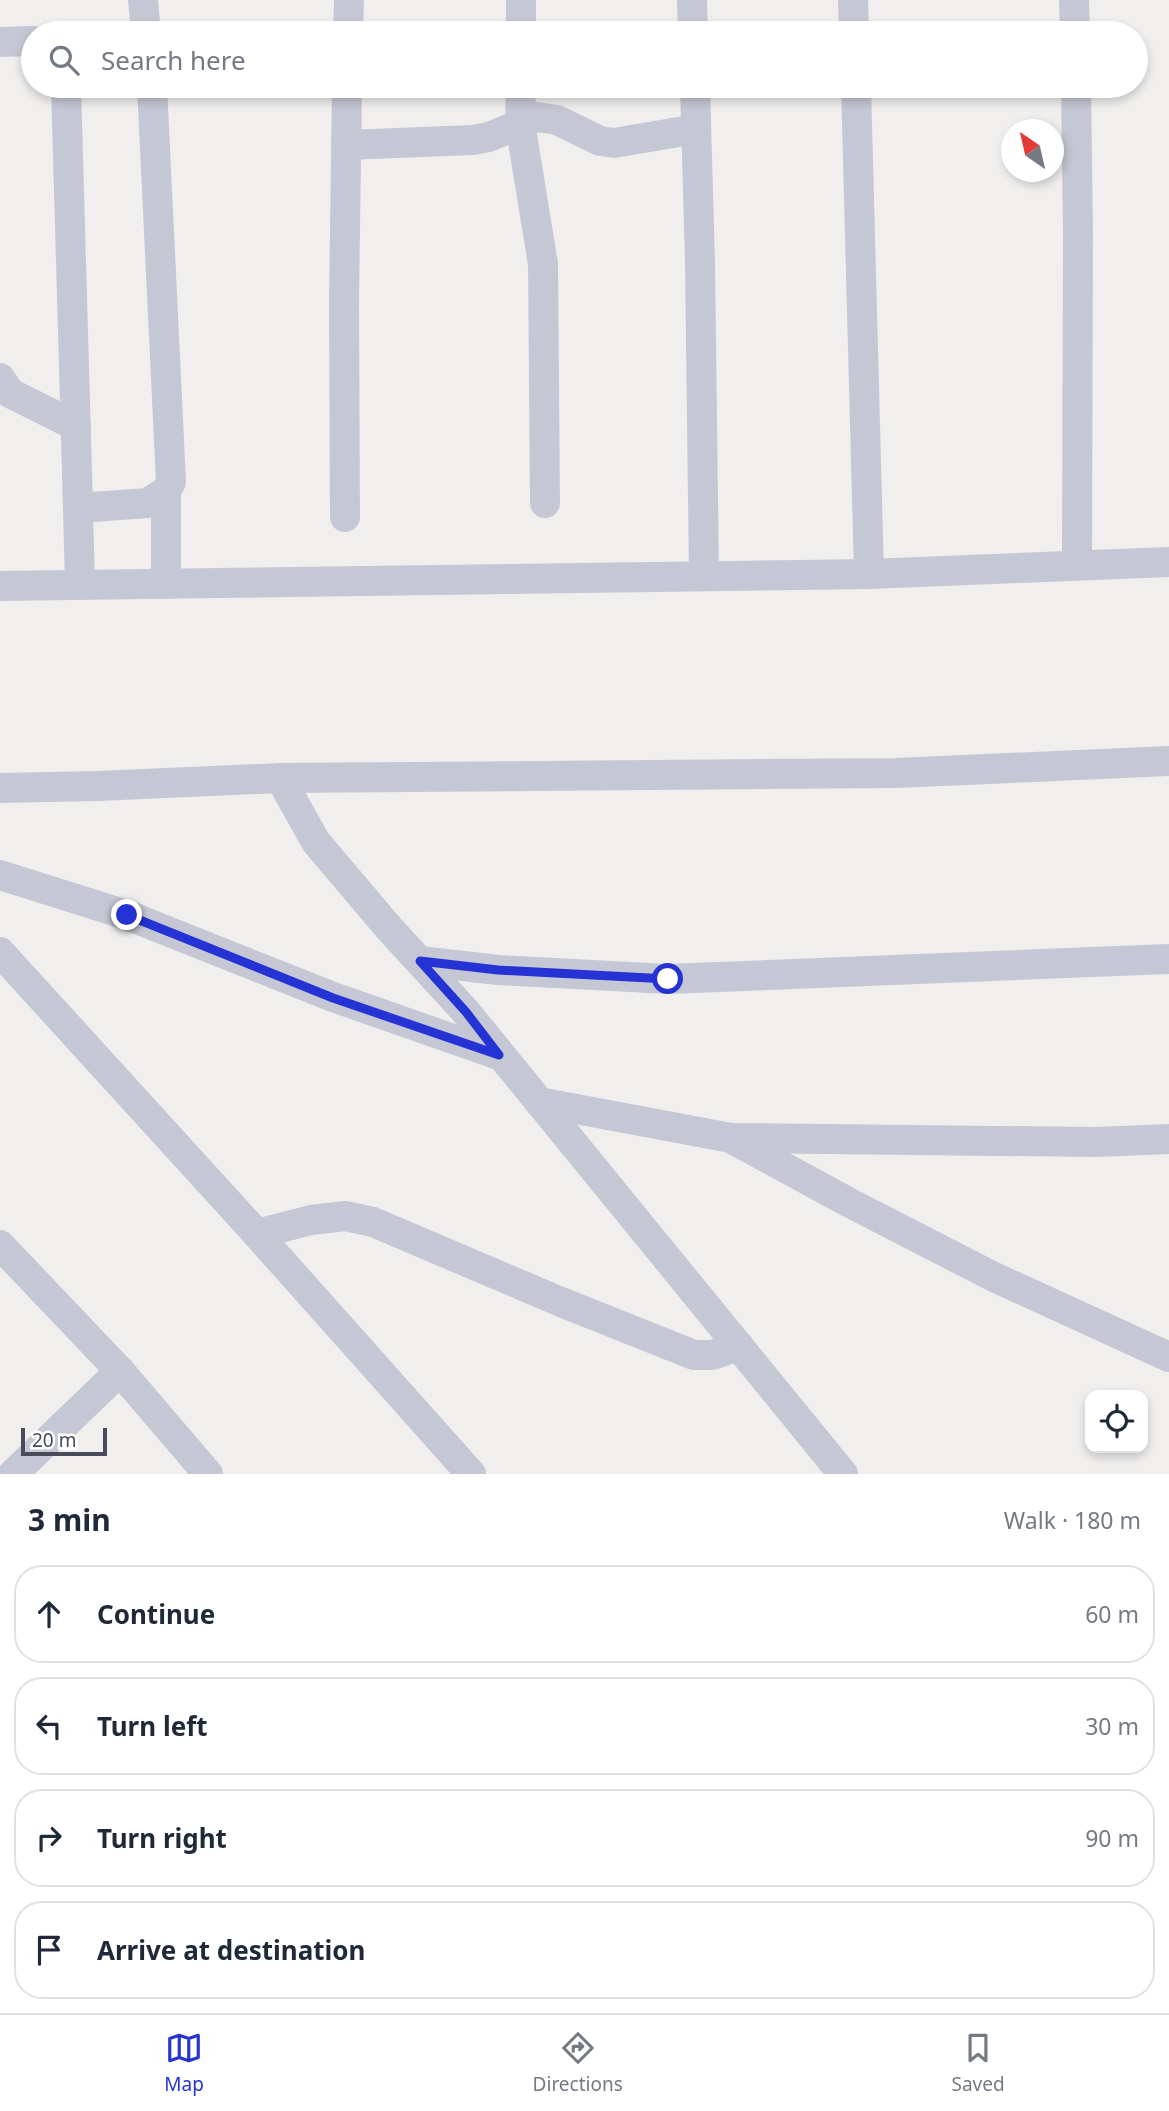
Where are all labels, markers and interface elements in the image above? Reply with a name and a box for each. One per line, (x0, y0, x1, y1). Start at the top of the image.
search box (21, 21, 1148, 98)
icon: search (45, 41, 83, 79)
text: Search here (101, 42, 246, 78)
north arrow (1001, 119, 1064, 182)
route end (111, 899, 142, 930)
route start (652, 963, 683, 994)
map controls (1085, 1390, 1148, 1453)
button: locate (1085, 1390, 1148, 1453)
scale bar (21, 1425, 107, 1457)
text: 20 m (32, 1427, 76, 1453)
text: 3 min (28, 1499, 111, 1540)
text: Walk · 180 m (1004, 1504, 1141, 1536)
icon: ahead (30, 1595, 68, 1633)
text: Continue (97, 1596, 215, 1632)
text: 60 m (1085, 1598, 1139, 1630)
icon: left (30, 1707, 68, 1745)
text: Turn left (97, 1708, 208, 1744)
text: 30 m (1085, 1710, 1139, 1742)
icon: right (30, 1819, 68, 1857)
text: Turn right (97, 1820, 227, 1856)
text: 90 m (1085, 1822, 1139, 1854)
icon: arrive (30, 1931, 68, 1969)
text: Arrive at destination (97, 1932, 366, 1968)
tab: Map (164, 2029, 204, 2097)
tab: Directions (533, 2029, 623, 2097)
tab: Saved (951, 2029, 1005, 2097)

